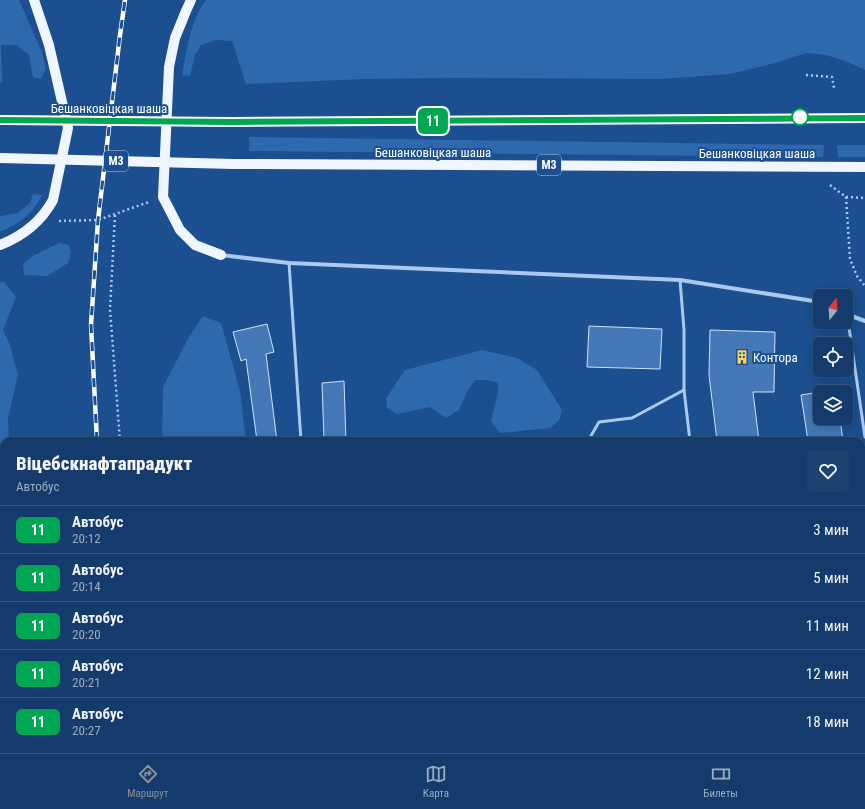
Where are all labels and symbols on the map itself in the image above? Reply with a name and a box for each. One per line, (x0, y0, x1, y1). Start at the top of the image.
street label: Бешанковіцкая шаша (51, 101, 167, 116)
line badge: 11 (415, 108, 451, 134)
unlabelled marker (791, 108, 809, 126)
street label: Бешанковіцкая шаша (375, 145, 491, 160)
street label: Бешанковіцкая шаша (699, 146, 815, 161)
road number: М3 (104, 151, 128, 171)
road number: М3 (537, 155, 561, 175)
north arrow (813, 289, 853, 329)
building icon: Контора (734, 349, 750, 365)
place label: Контора (753, 350, 798, 365)

